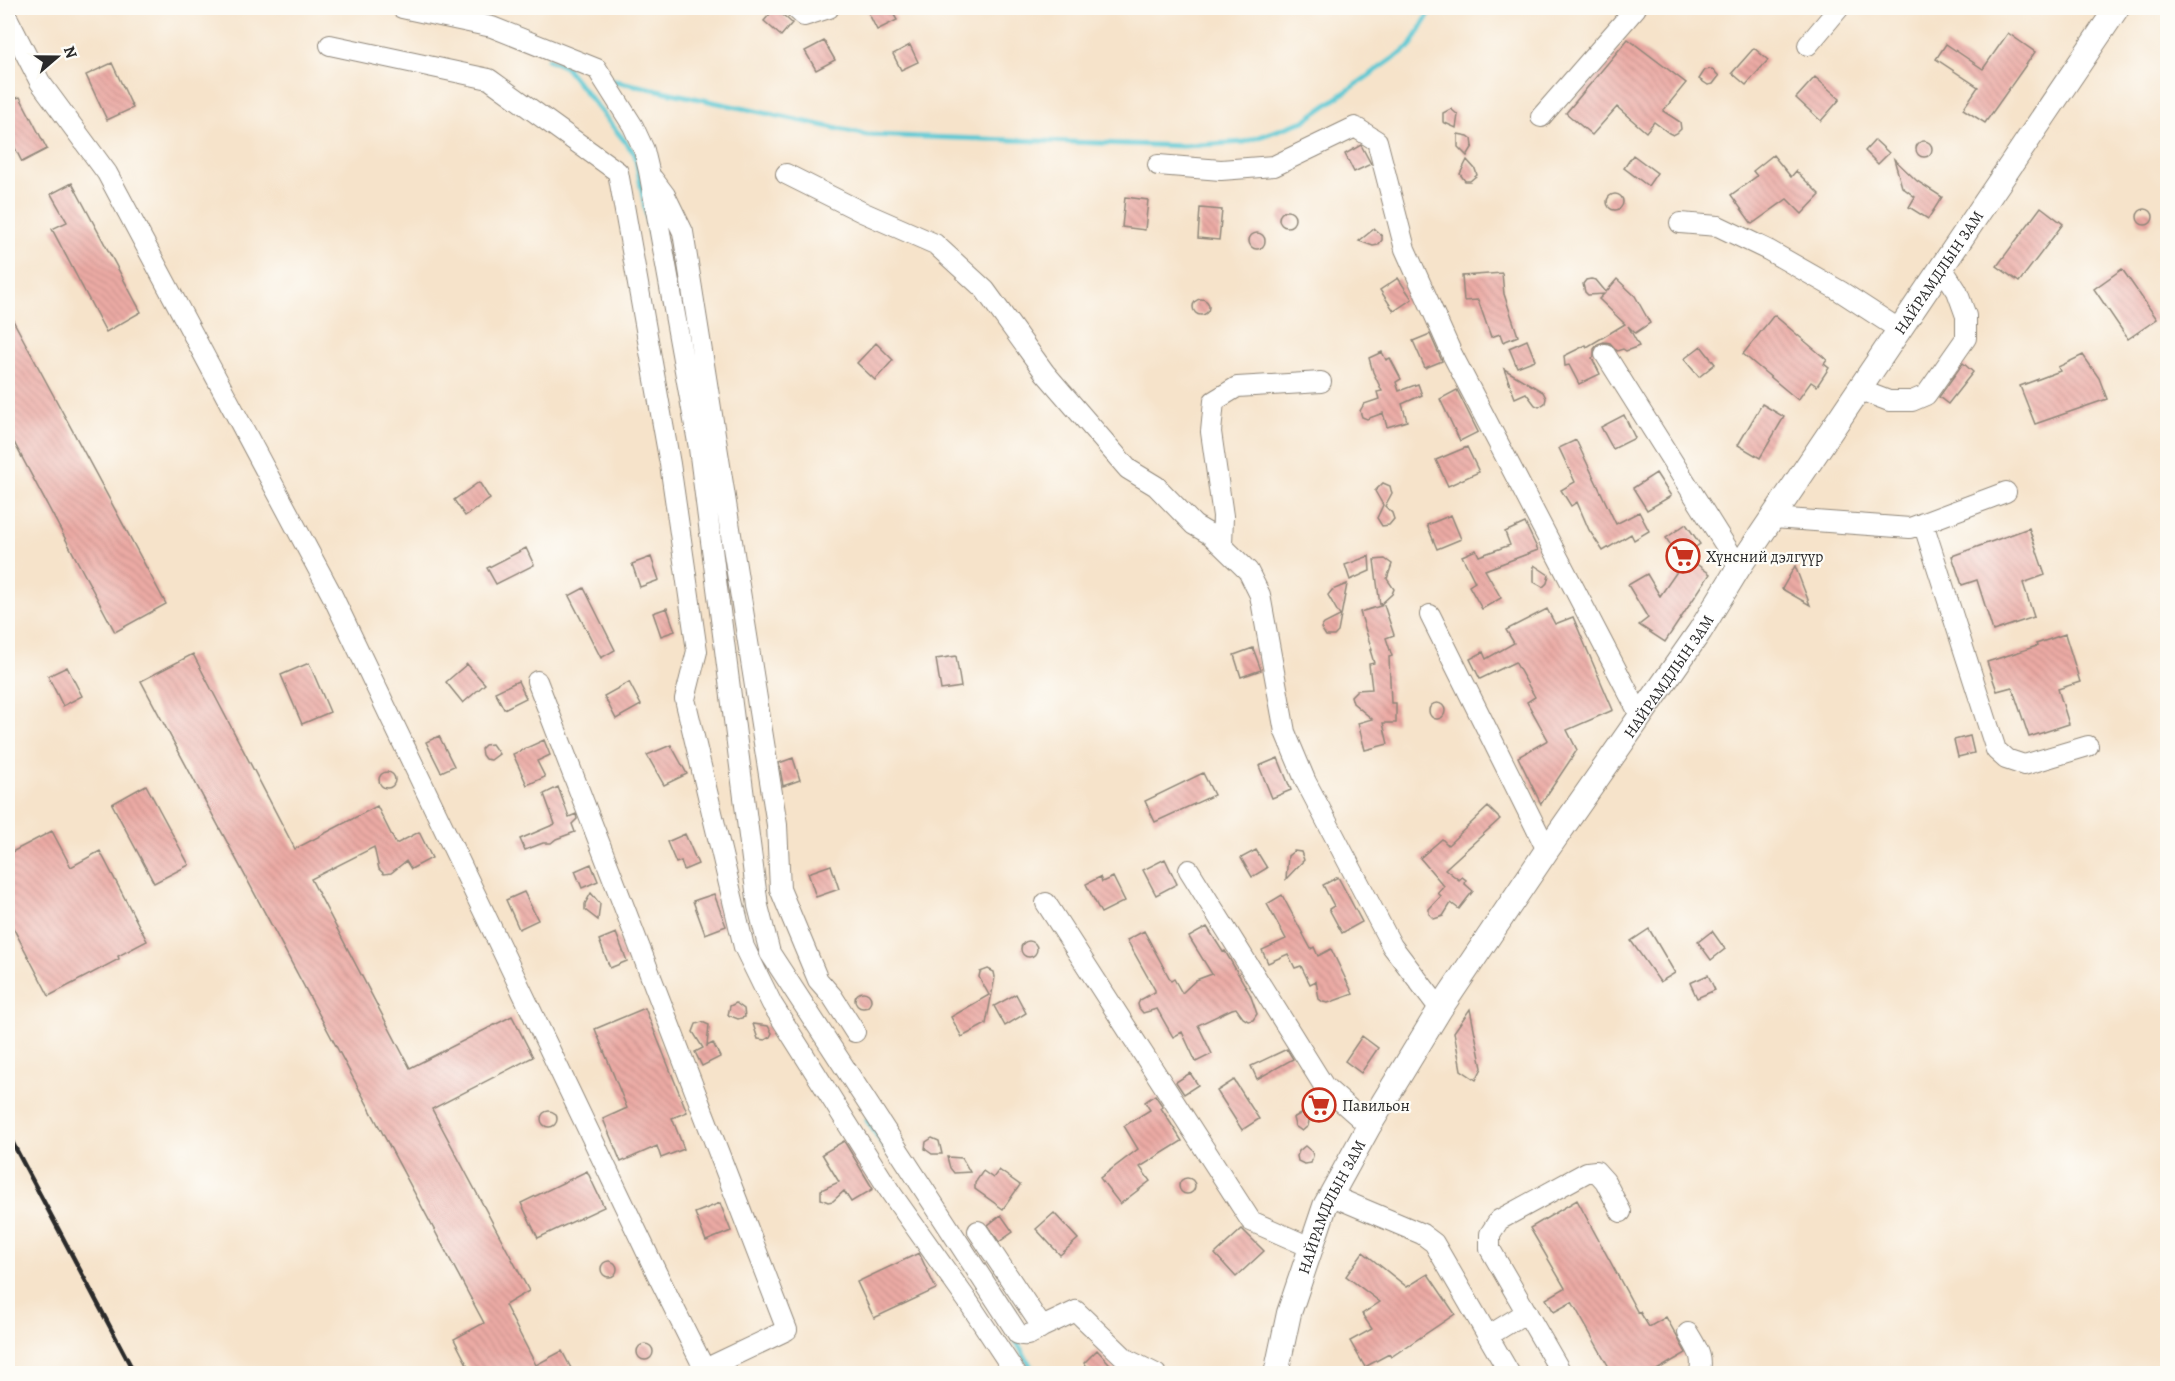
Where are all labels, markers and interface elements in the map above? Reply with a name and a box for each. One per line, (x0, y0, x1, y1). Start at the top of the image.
north arrow (27, 27, 87, 87)
text: N (58, 43, 83, 62)
street label: НАЙРАМДЛЫН ЗАМ (1889, 206, 1989, 339)
supermarket icon: Хүнсний дэлгүүр (1665, 538, 1701, 574)
place label: Хүнсний дэлгүүр (1706, 546, 1824, 568)
street label: НАЙРАМДЛЫН ЗАМ (1619, 611, 1719, 743)
supermarket icon: Павильон (1301, 1087, 1337, 1123)
place label: Павильон (1342, 1095, 1410, 1117)
street label: НАЙРАМДЛЫН ЗАМ (1293, 1136, 1371, 1277)

